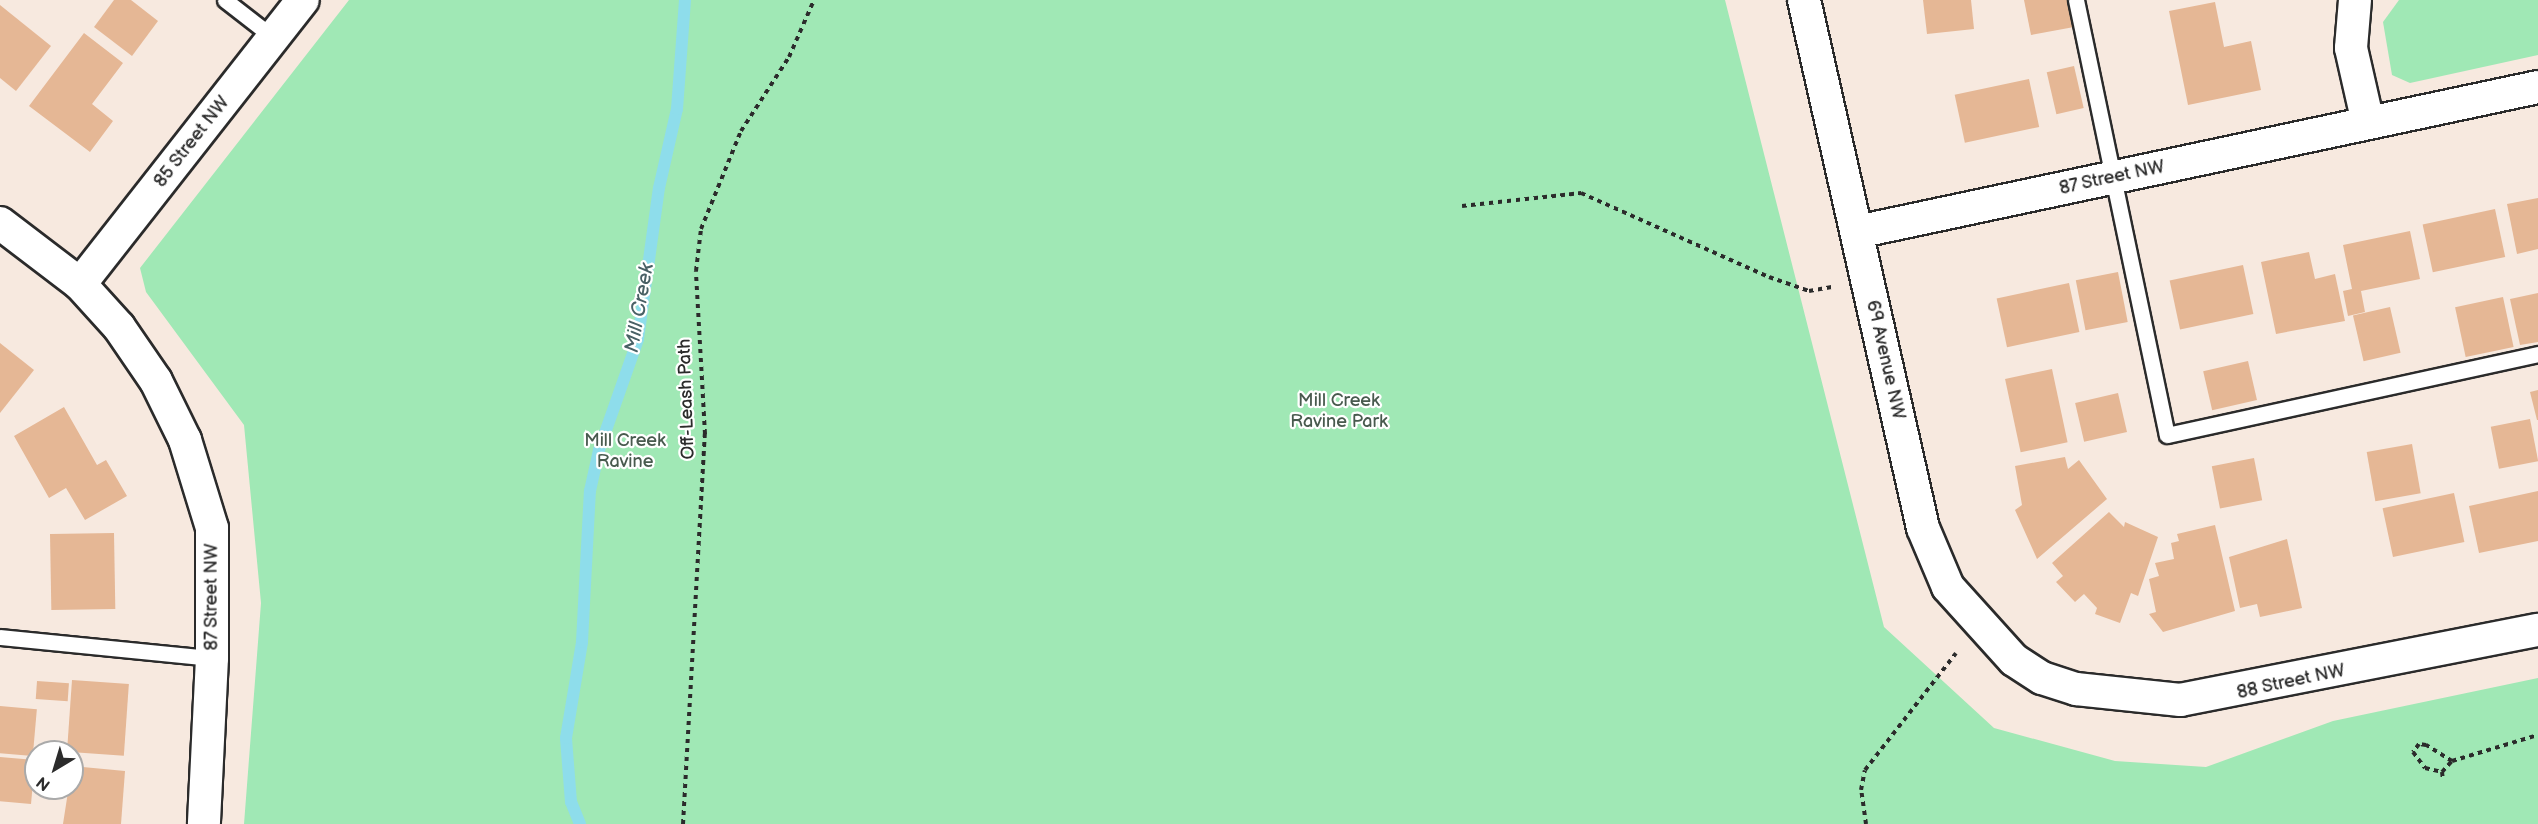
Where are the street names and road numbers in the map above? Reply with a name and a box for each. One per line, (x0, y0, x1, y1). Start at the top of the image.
street label: 85 Street NW (150, 92, 234, 192)
street label: 87 Street NW (2057, 156, 2167, 200)
street label: 69 Avenue NW (1861, 298, 1909, 422)
street label: Off-Leash Path (674, 338, 700, 460)
street label: 87 Street NW (201, 543, 223, 651)
street label: 88 Street NW (2235, 660, 2347, 704)

